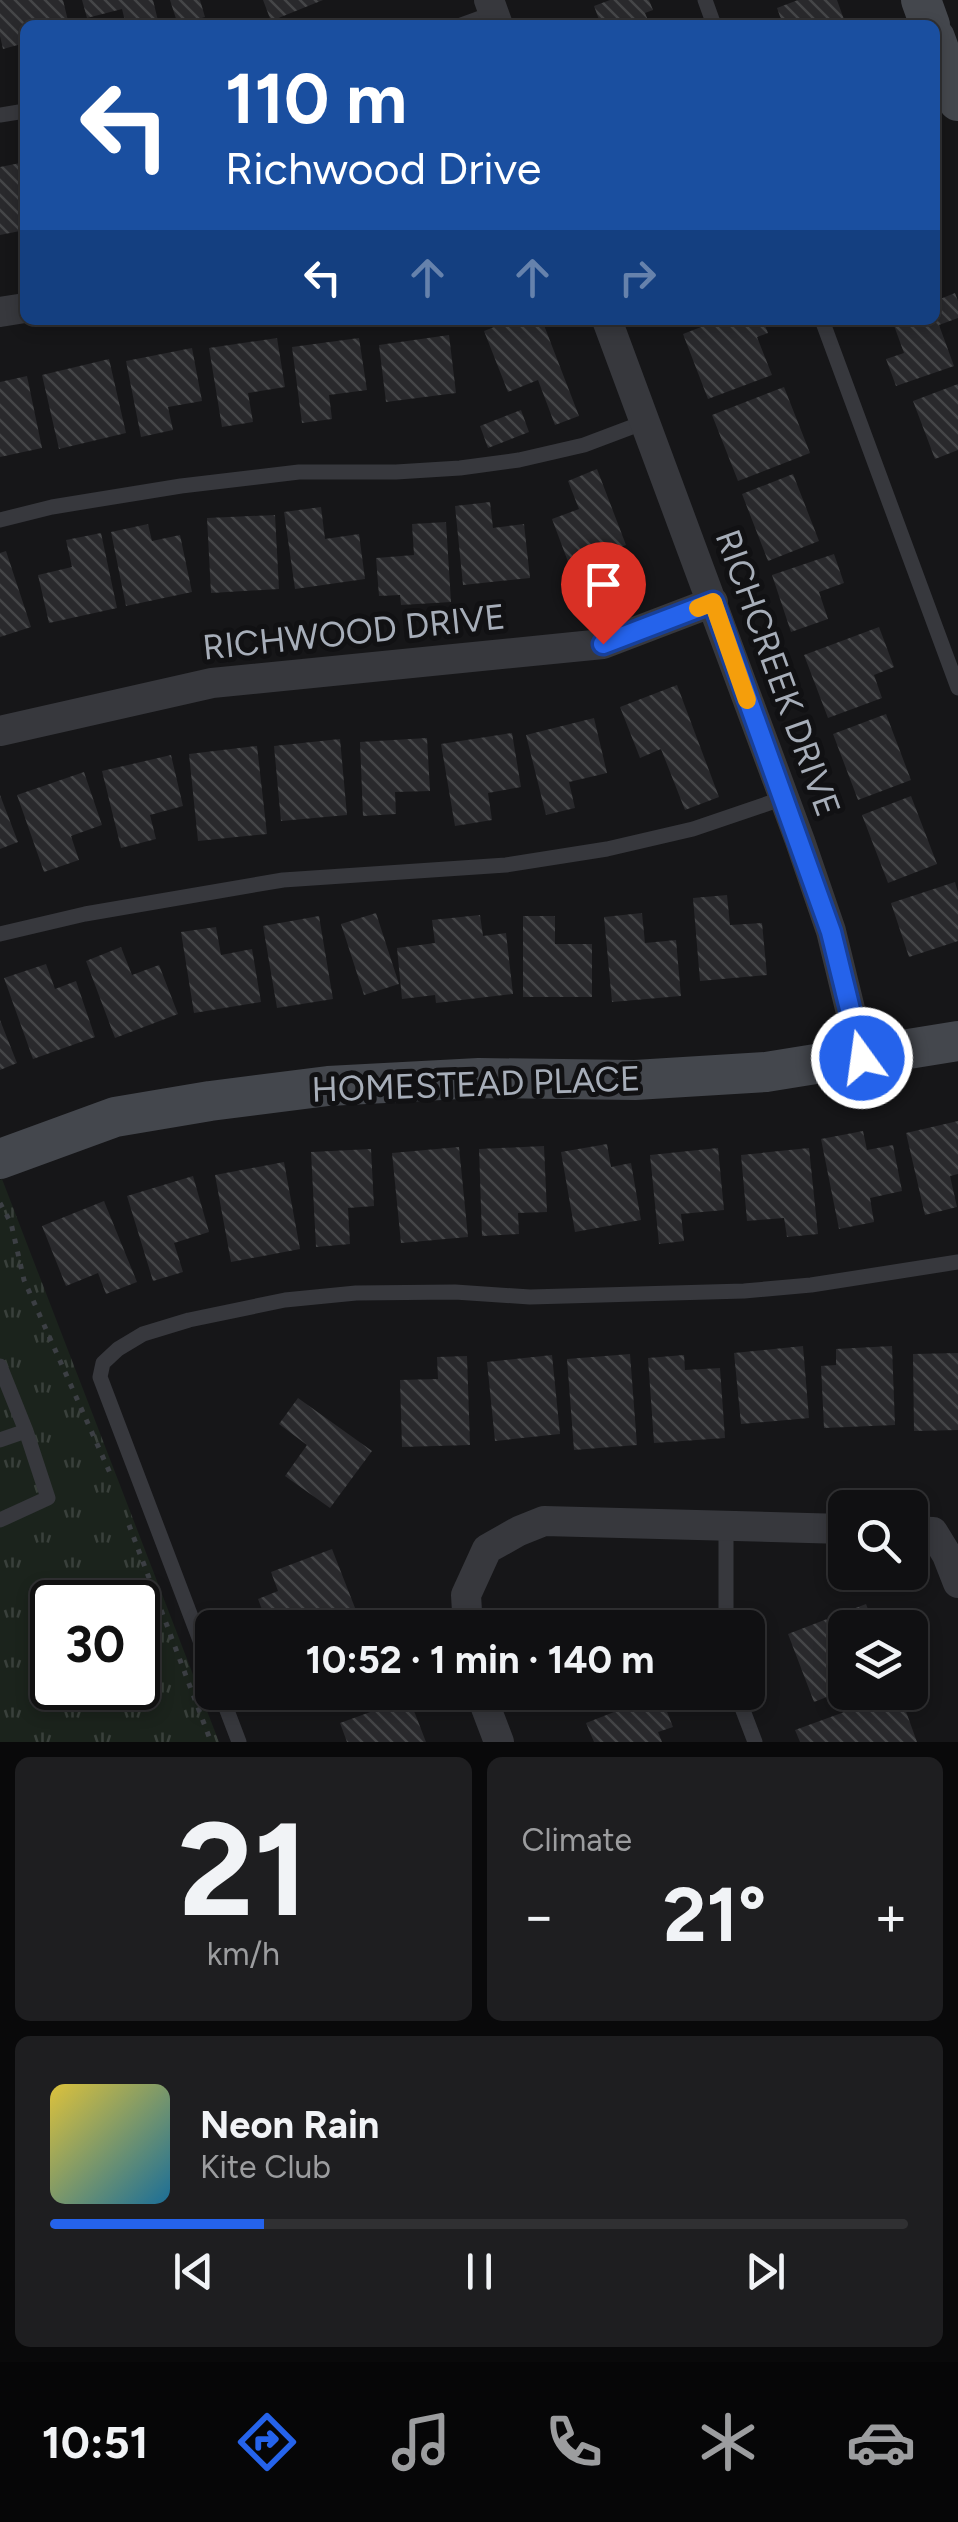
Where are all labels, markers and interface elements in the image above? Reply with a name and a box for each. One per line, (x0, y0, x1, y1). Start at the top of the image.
text: 110 m (225, 56, 407, 141)
icon: left (60, 60, 190, 190)
text: Richwood Drive (225, 141, 541, 195)
icon: left (295, 250, 350, 305)
icon: ahead (400, 250, 455, 305)
icon: ahead (505, 250, 560, 305)
icon: right (610, 250, 665, 305)
street label: RICHCREEK DRIVE (707, 524, 849, 822)
pin (561, 542, 646, 645)
icon: arrive (576, 557, 631, 612)
street label: RICHWOOD DRIVE (201, 595, 507, 669)
position arrow (810, 1006, 914, 1110)
street label: HOMESTEAD PLACE (311, 1057, 641, 1111)
map controls (828, 1490, 928, 1710)
button: search (828, 1490, 928, 1590)
speed limit sign: 30 (30, 1580, 160, 1710)
button: layers (828, 1610, 928, 1710)
text: 10:52 · 1 min · 140 m (306, 1637, 654, 1683)
text: 21 (178, 1792, 308, 1948)
text: Climate (522, 1821, 632, 1859)
text: 21° (663, 1870, 766, 1960)
text: − (522, 1883, 556, 1949)
text: + (874, 1883, 908, 1949)
text: km/h (207, 1935, 280, 1973)
text: Neon Rain (200, 2102, 379, 2148)
text: Kite Club (200, 2148, 331, 2186)
icon: previous (166, 2244, 221, 2299)
icon: pause (452, 2244, 507, 2299)
icon: next (738, 2244, 793, 2299)
icon: directions (232, 2407, 302, 2477)
icon: music (386, 2407, 456, 2477)
icon: phone (539, 2407, 609, 2477)
icon: climate (693, 2407, 763, 2477)
icon: car (846, 2407, 916, 2477)
text: 10:51 (42, 2415, 149, 2469)

